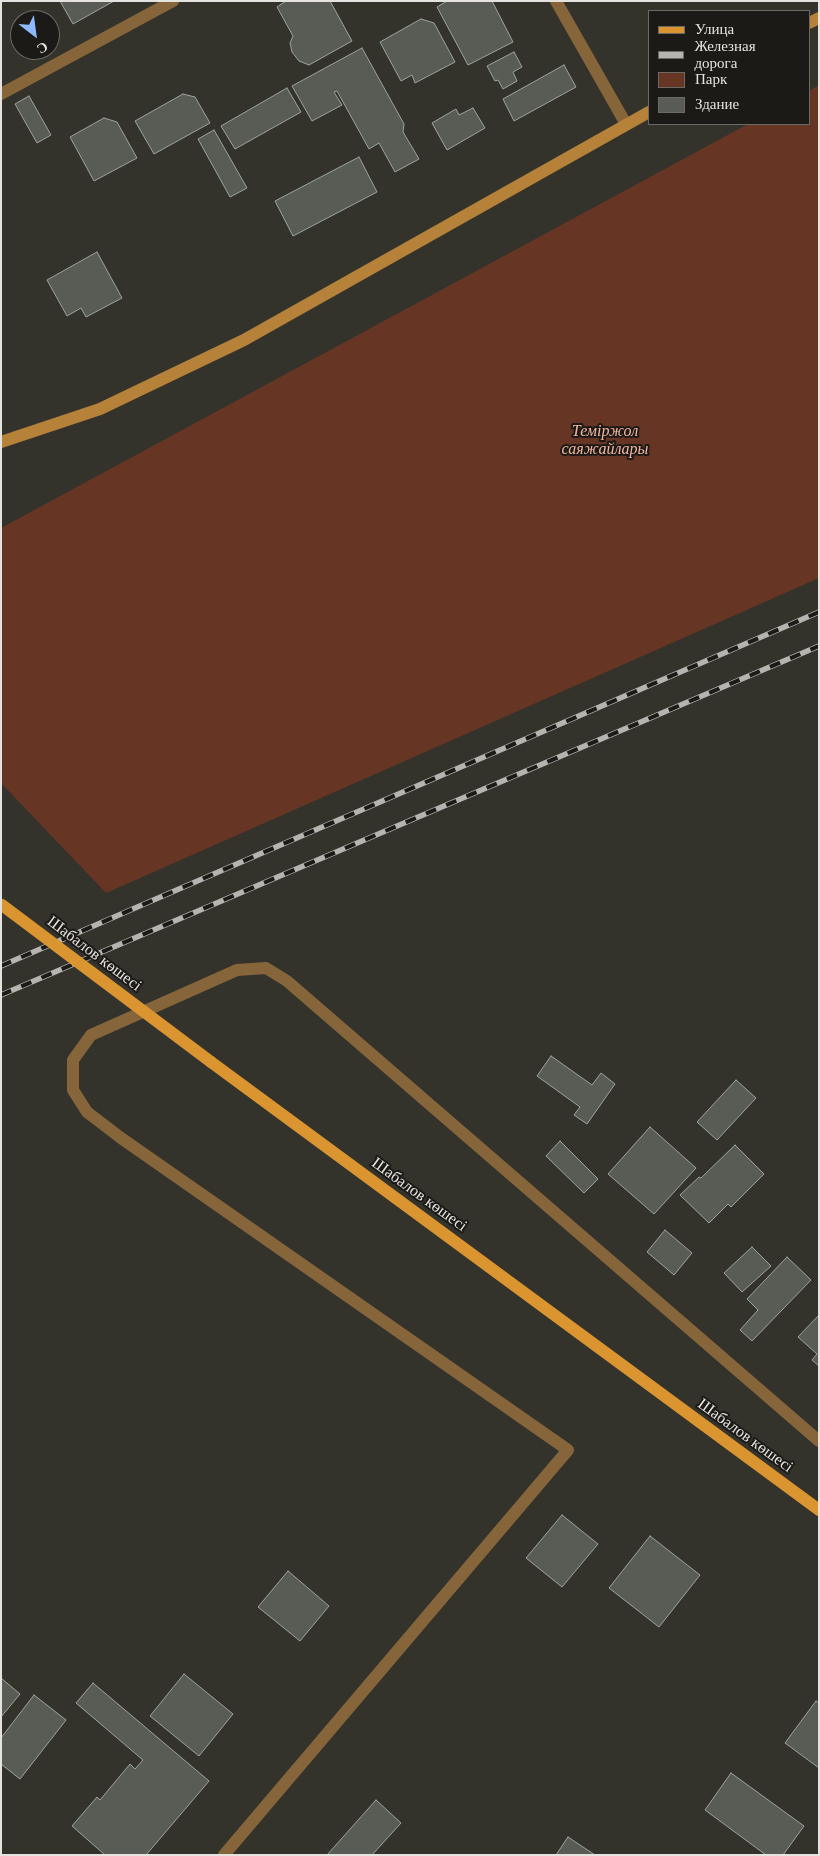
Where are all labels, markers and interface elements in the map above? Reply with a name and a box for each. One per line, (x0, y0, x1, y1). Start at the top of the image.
north arrow (10, 10, 60, 60)
legend (648, 10, 810, 125)
text: Улица (695, 21, 734, 37)
text: Железная дорога (694, 38, 756, 71)
text: С (34, 39, 50, 57)
text: Парк (695, 71, 727, 87)
text: Здание (695, 96, 739, 112)
park label: Теміржол саяжайлары (562, 422, 648, 460)
street label: Шабалов көшесі (43, 912, 145, 996)
street label: Шабалов көшесі (368, 1154, 470, 1236)
street label: Шабалов көшесі (694, 1395, 796, 1477)

